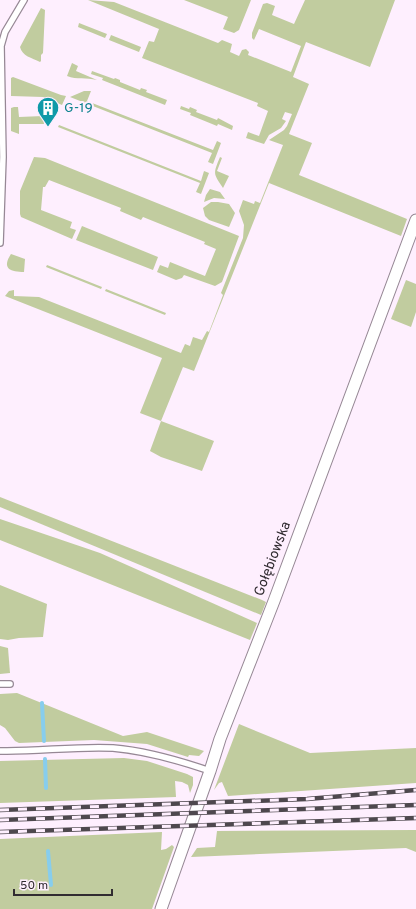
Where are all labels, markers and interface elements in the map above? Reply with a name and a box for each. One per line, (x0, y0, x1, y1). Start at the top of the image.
building icon: G-19 (35, 95, 61, 128)
place label: G-19 (64, 100, 93, 117)
street label: Gołębiowska (251, 519, 295, 599)
scale bar (14, 871, 112, 897)
text: 50 m (20, 878, 48, 894)

